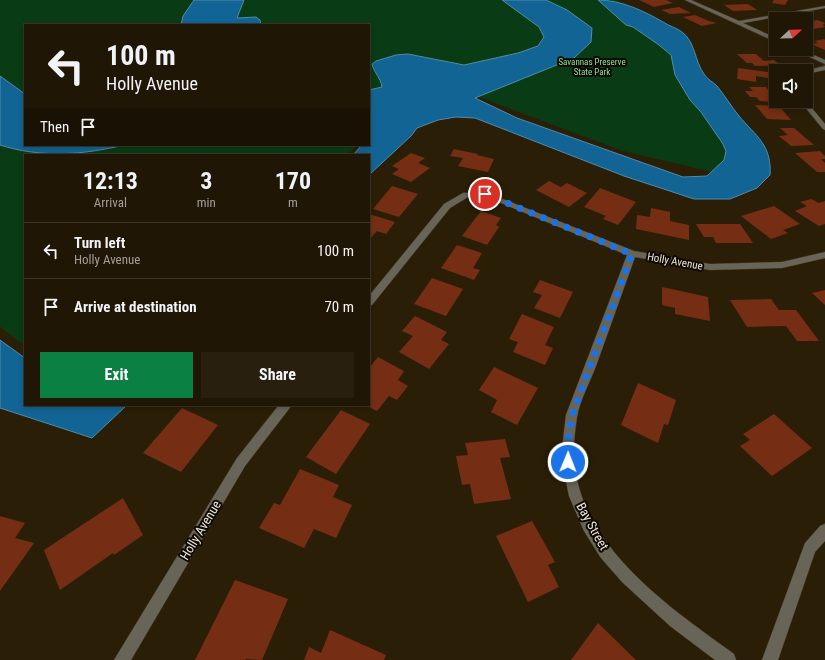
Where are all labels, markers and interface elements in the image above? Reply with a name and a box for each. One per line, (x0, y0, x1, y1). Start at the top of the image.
north arrow (769, 12, 813, 56)
map controls (769, 12, 813, 108)
text: 100 m (106, 39, 176, 72)
icon: left (40, 40, 92, 92)
park label: Savannas Preserve State Park (558, 57, 626, 77)
button: sound (769, 64, 813, 108)
text: Holly Avenue (106, 73, 198, 94)
icon: arrive (77, 116, 99, 138)
text: Then (40, 118, 69, 136)
text: 12:13 (83, 167, 138, 195)
text: 3 (200, 167, 212, 195)
text: 170 (275, 167, 311, 195)
pin (468, 177, 502, 211)
icon: arrive (474, 183, 496, 205)
text: Arrival (94, 195, 127, 210)
text: min (197, 195, 216, 210)
text: m (288, 195, 298, 210)
text: Turn left (74, 234, 125, 252)
icon: left (40, 240, 62, 262)
text: 100 m (317, 242, 354, 260)
street label: Holly Avenue (646, 250, 704, 273)
text: Holly Avenue (74, 252, 140, 267)
icon: arrive (40, 296, 62, 318)
text: Arrive at destination (74, 298, 197, 316)
text: 70 m (324, 298, 354, 316)
button: Exit (40, 352, 193, 398)
button: Share (201, 352, 354, 398)
position arrow (547, 441, 589, 483)
street label: Holly Avenue (177, 498, 224, 563)
street label: Bay Street (573, 500, 612, 553)

